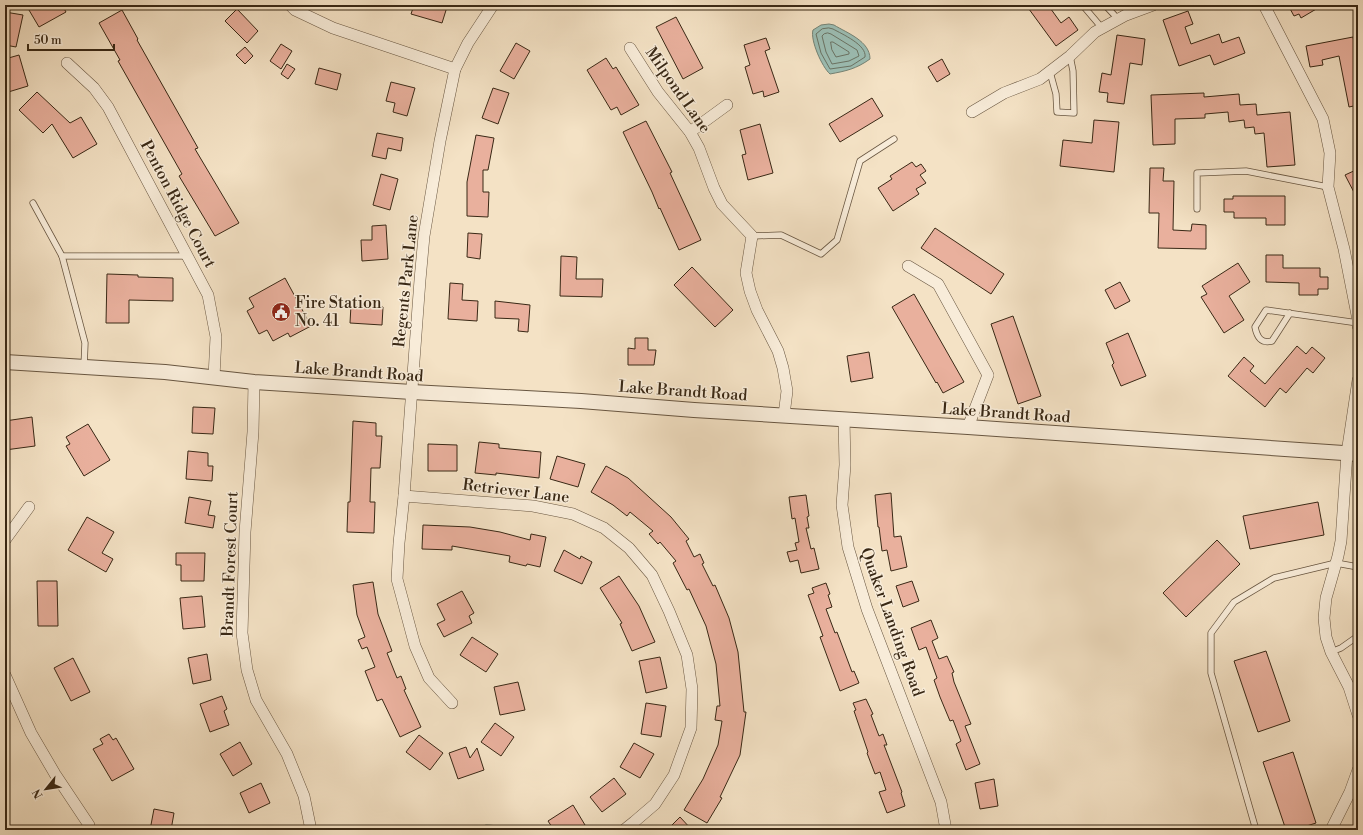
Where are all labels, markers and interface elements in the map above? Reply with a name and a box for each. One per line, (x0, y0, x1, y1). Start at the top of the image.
scale bar (28, 26, 114, 52)
text: 50 m (34, 33, 62, 48)
street label: Milpond Lane (641, 43, 715, 137)
street label: Penton Ridge Court (136, 137, 220, 272)
street label: Regents Park Lane (389, 214, 423, 348)
place label: Fire Station No. 41 (295, 293, 382, 331)
public building icon: Fire Station No. 41 (270, 301, 292, 323)
street label: Lake Brandt Road (294, 358, 424, 386)
street label: Lake Brandt Road (618, 377, 748, 405)
street label: Lake Brandt Road (941, 399, 1071, 427)
street label: Retriever Lane (461, 475, 571, 507)
street label: Brandt Forest Court (217, 491, 243, 638)
street label: Quaker Landing Road (856, 545, 928, 699)
north arrow (26, 769, 66, 809)
text: N (30, 786, 46, 801)

